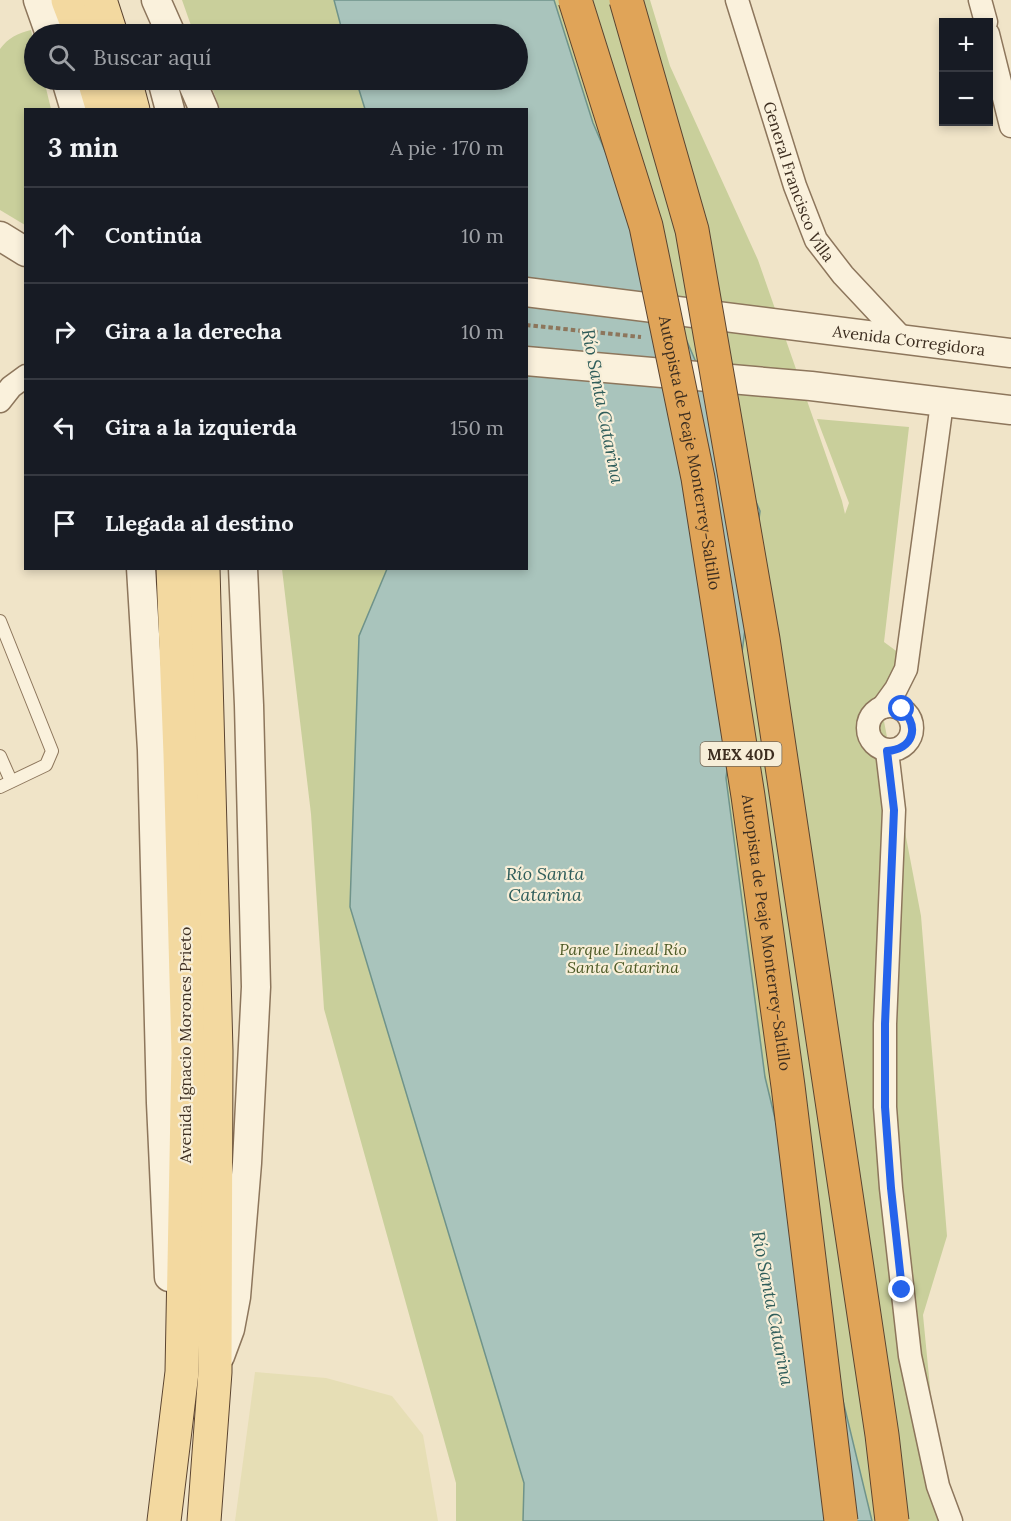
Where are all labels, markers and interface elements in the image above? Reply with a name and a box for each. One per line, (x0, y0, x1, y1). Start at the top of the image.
map controls (939, 18, 993, 126)
button: + (939, 18, 993, 72)
search box (24, 24, 528, 90)
icon: search (45, 41, 78, 74)
text: Buscar aquí (93, 43, 211, 71)
button: − (939, 72, 993, 126)
street label: General Francisco Villa (759, 99, 839, 266)
text: 3 min (48, 131, 118, 164)
text: A pie · 170 m (390, 135, 504, 160)
icon: ahead (48, 219, 81, 252)
text: Continúa (105, 221, 202, 249)
text: 10 m (461, 223, 504, 248)
street label: Autopista de Peaje Monterrey-Saltillo (655, 313, 725, 591)
icon: right (48, 315, 81, 348)
text: Gira a la derecha (105, 317, 282, 345)
text: 10 m (461, 319, 504, 344)
street label: Avenida Corregidora (831, 321, 986, 360)
water label: Río Santa Catarina (577, 327, 629, 485)
icon: left (48, 411, 81, 444)
text: Gira a la izquierda (105, 413, 297, 441)
text: 150 m (450, 415, 504, 440)
icon: arrive (48, 507, 81, 540)
text: Llegada al destino (105, 509, 294, 537)
route start (888, 695, 914, 721)
road number: MEX 40D (700, 742, 782, 766)
street label: Autopista de Peaje Monterrey-Saltillo (738, 792, 796, 1072)
water label: Río Santa Catarina (506, 862, 585, 906)
street label: Avenida Ignacio Morones Prieto (175, 927, 195, 1164)
park label: Parque Lineal Río Santa Catarina (559, 939, 687, 977)
water label: Río Santa Catarina (747, 1229, 799, 1387)
route end (888, 1276, 914, 1302)

